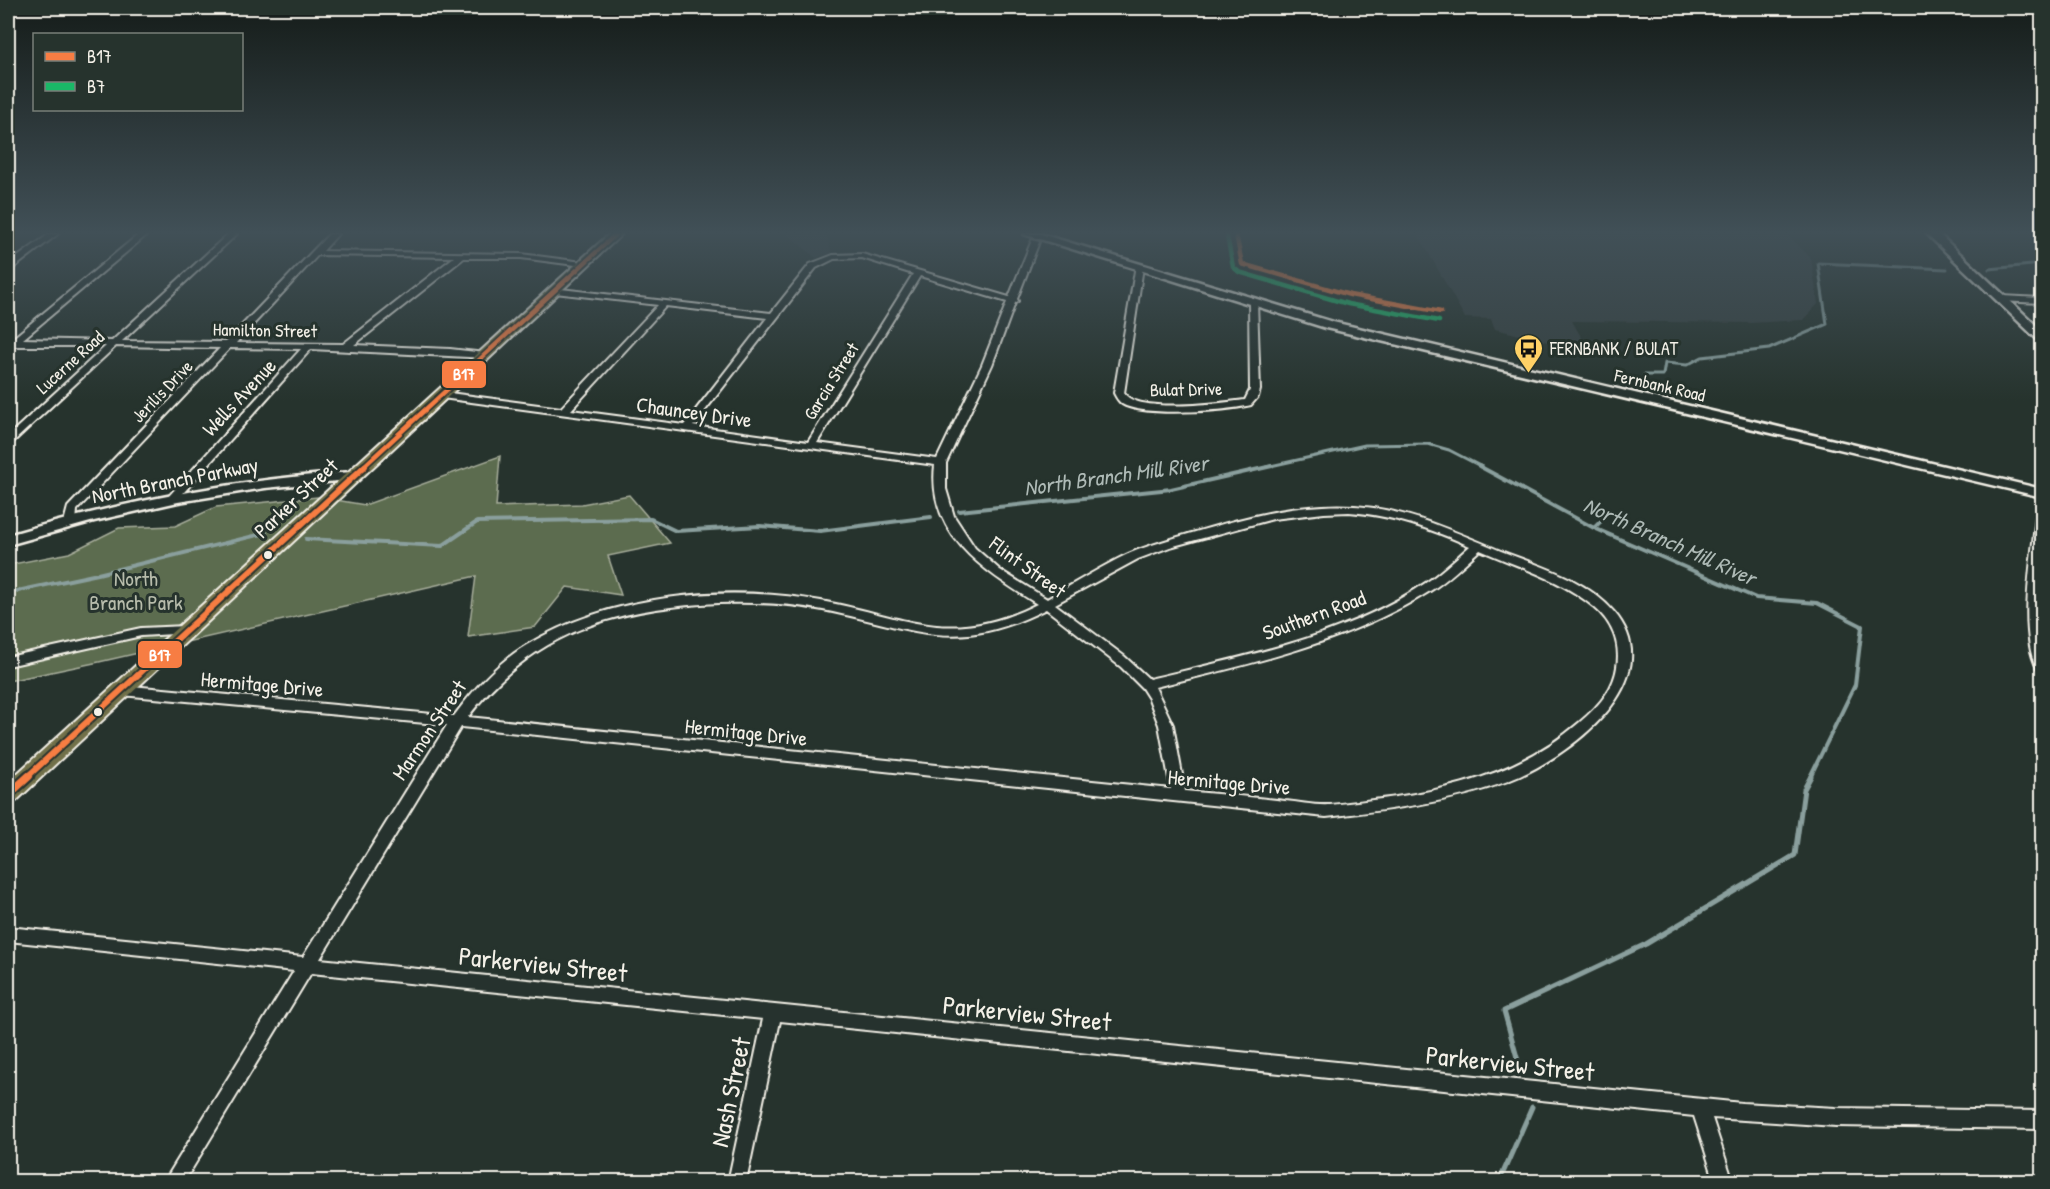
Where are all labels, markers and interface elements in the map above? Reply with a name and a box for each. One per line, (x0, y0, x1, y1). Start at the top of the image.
legend (33, 33, 243, 111)
text: B17 (87, 44, 112, 69)
text: B7 (87, 74, 105, 99)
street label: Hamilton Street (213, 317, 318, 343)
street label: Lucerne Road (30, 325, 110, 399)
bus stop icon: FERNBANK / BULAT (1513, 332, 1545, 374)
place label: FERNBANK / BULAT (1549, 336, 1679, 361)
street label: Garcia Street (797, 337, 865, 424)
street label: Wells Avenue (195, 352, 283, 442)
street label: Jerilis Drive (126, 354, 198, 428)
line badge: B17 (441, 360, 487, 389)
street label: Fernbank Road (1611, 362, 1708, 408)
text: B17 (453, 363, 475, 385)
street label: Bulat Drive (1150, 376, 1222, 402)
street label: Chauncey Drive (634, 390, 754, 434)
water label: North Branch Mill River (1022, 447, 1212, 503)
street label: North Branch Parkway (89, 450, 261, 510)
street label: Parker Street (248, 451, 345, 545)
water label: North Branch Mill River (1579, 490, 1763, 593)
street label: Flint Street (983, 529, 1073, 605)
unlabelled marker (262, 549, 274, 561)
park label: North Branch Park (89, 564, 183, 617)
street label: Southern Road (1258, 583, 1370, 647)
line badge: B17 (137, 640, 183, 669)
text: B17 (149, 644, 171, 666)
street label: Hermitage Drive (200, 664, 324, 704)
street label: Marmon Street (385, 674, 474, 786)
unlabelled marker (92, 706, 104, 718)
street label: Hermitage Drive (683, 711, 809, 753)
street label: Hermitage Drive (1167, 762, 1291, 802)
street label: Parkerview Street (457, 938, 630, 990)
street label: Parkerview Street (941, 987, 1114, 1039)
street label: Nash Street (701, 1033, 759, 1150)
street label: Parkerview Street (1424, 1037, 1597, 1089)

